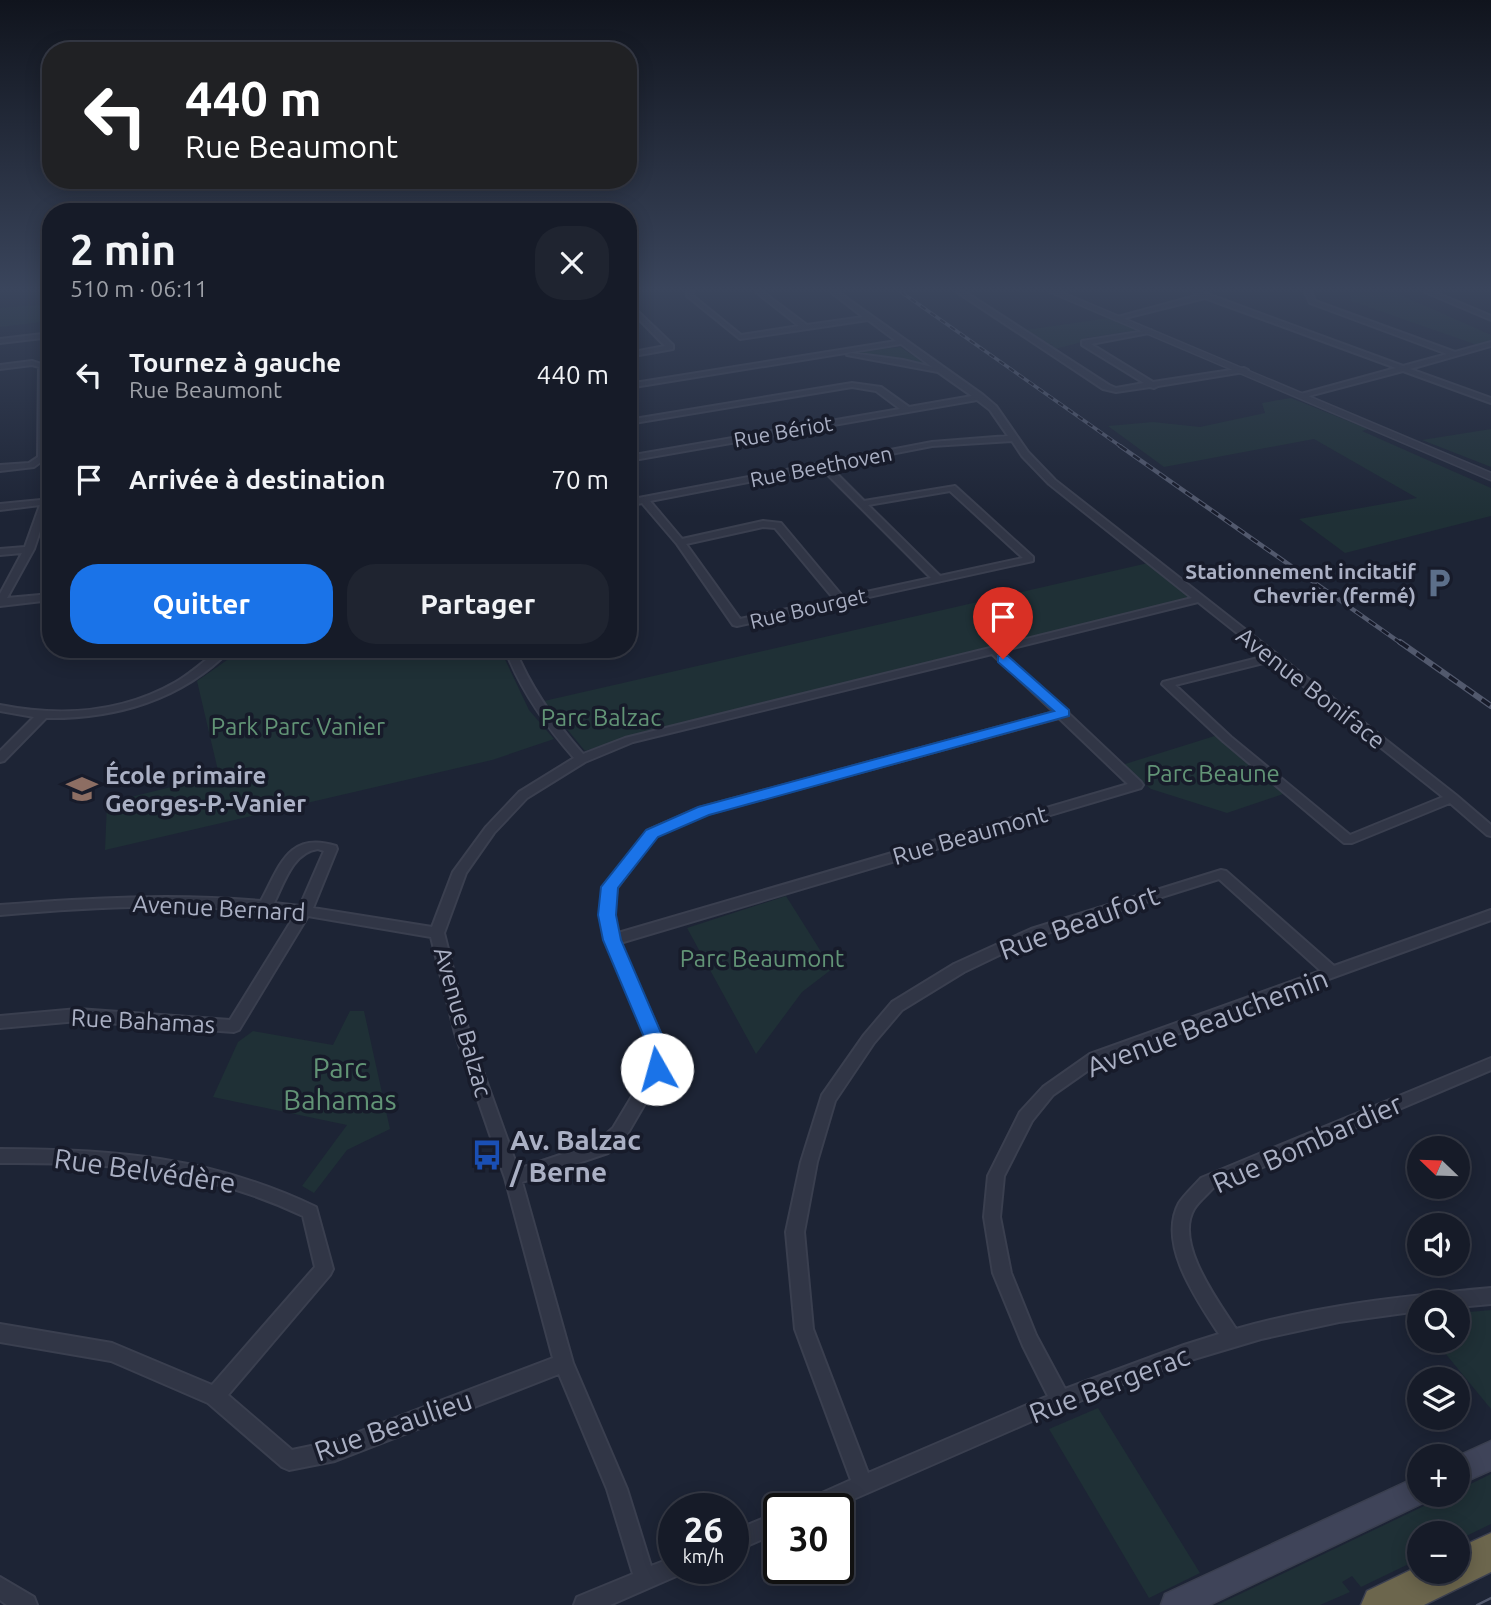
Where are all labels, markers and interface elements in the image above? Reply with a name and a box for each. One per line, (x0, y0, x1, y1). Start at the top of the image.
icon: left (70, 70, 161, 161)
text: 440 m (185, 70, 322, 125)
text: Rue Beaumont (185, 128, 398, 164)
text: 2 min (70, 226, 176, 273)
button: close (535, 226, 609, 300)
text: 510 m · 06:11 (70, 276, 208, 301)
text: Tournez à gauche (129, 348, 341, 377)
icon: left (70, 356, 108, 394)
text: 440 m (537, 360, 609, 389)
text: Rue Beaumont (129, 377, 282, 402)
street label: Rue Bériot (732, 410, 834, 452)
street label: Rue Beethoven (748, 440, 894, 492)
icon: arrive (70, 461, 108, 499)
text: Arrivée à destination (129, 465, 385, 494)
text: 70 m (551, 465, 609, 494)
place label: Stationnement incitatif Chevrier (fermé) (1185, 559, 1416, 607)
button: Quitter (70, 564, 333, 644)
button: Partager (347, 564, 609, 644)
parking icon: Stationnement incitatif Chevrier (fermé) (1422, 566, 1456, 600)
street label: Rue Bourget (747, 583, 869, 633)
pin (973, 587, 1033, 659)
icon: arrive (984, 598, 1022, 636)
street label: Avenue Boniface (1231, 622, 1391, 754)
park label: Parc Balzac (541, 704, 661, 731)
park label: Park Parc Vanier (211, 713, 385, 740)
place label: École primaire Georges-P.-Vanier (105, 760, 306, 817)
park label: Parc Beaune (1146, 760, 1280, 787)
school or university icon: École primaire Georges-P.-Vanier (65, 772, 99, 806)
street label: Rue Beaumont (889, 800, 1051, 870)
street label: Rue Beaufort (995, 879, 1163, 965)
street label: Avenue Bernard (132, 890, 306, 926)
street label: Avenue Balzac (429, 944, 497, 1100)
park label: Parc Beaumont (680, 945, 845, 972)
street label: Avenue Beauchemin (1082, 962, 1332, 1082)
street label: Rue Bahamas (70, 1004, 216, 1038)
position arrow (620, 1032, 694, 1106)
park label: Parc Bahamas (283, 1052, 397, 1115)
street label: Rue Bombardier (1207, 1087, 1407, 1199)
place label: Av. Balzac / Berne (509, 1124, 641, 1187)
north arrow (1407, 1136, 1470, 1199)
map controls (1407, 1136, 1470, 1584)
bus stop icon: Av. Balzac / Berne (470, 1138, 504, 1172)
street label: Rue Belvédère (52, 1142, 238, 1198)
button: sound (1407, 1213, 1470, 1276)
button: search (1407, 1290, 1470, 1353)
street label: Rue Bergerac (1025, 1339, 1193, 1429)
button: layers (1407, 1367, 1470, 1430)
street label: Rue Beaulieu (310, 1384, 476, 1466)
button: + (1407, 1444, 1470, 1507)
speed limit sign: 30 (763, 1493, 854, 1584)
text: 26 (684, 1509, 723, 1549)
button: − (1407, 1521, 1470, 1584)
text: km/h (683, 1546, 724, 1566)

